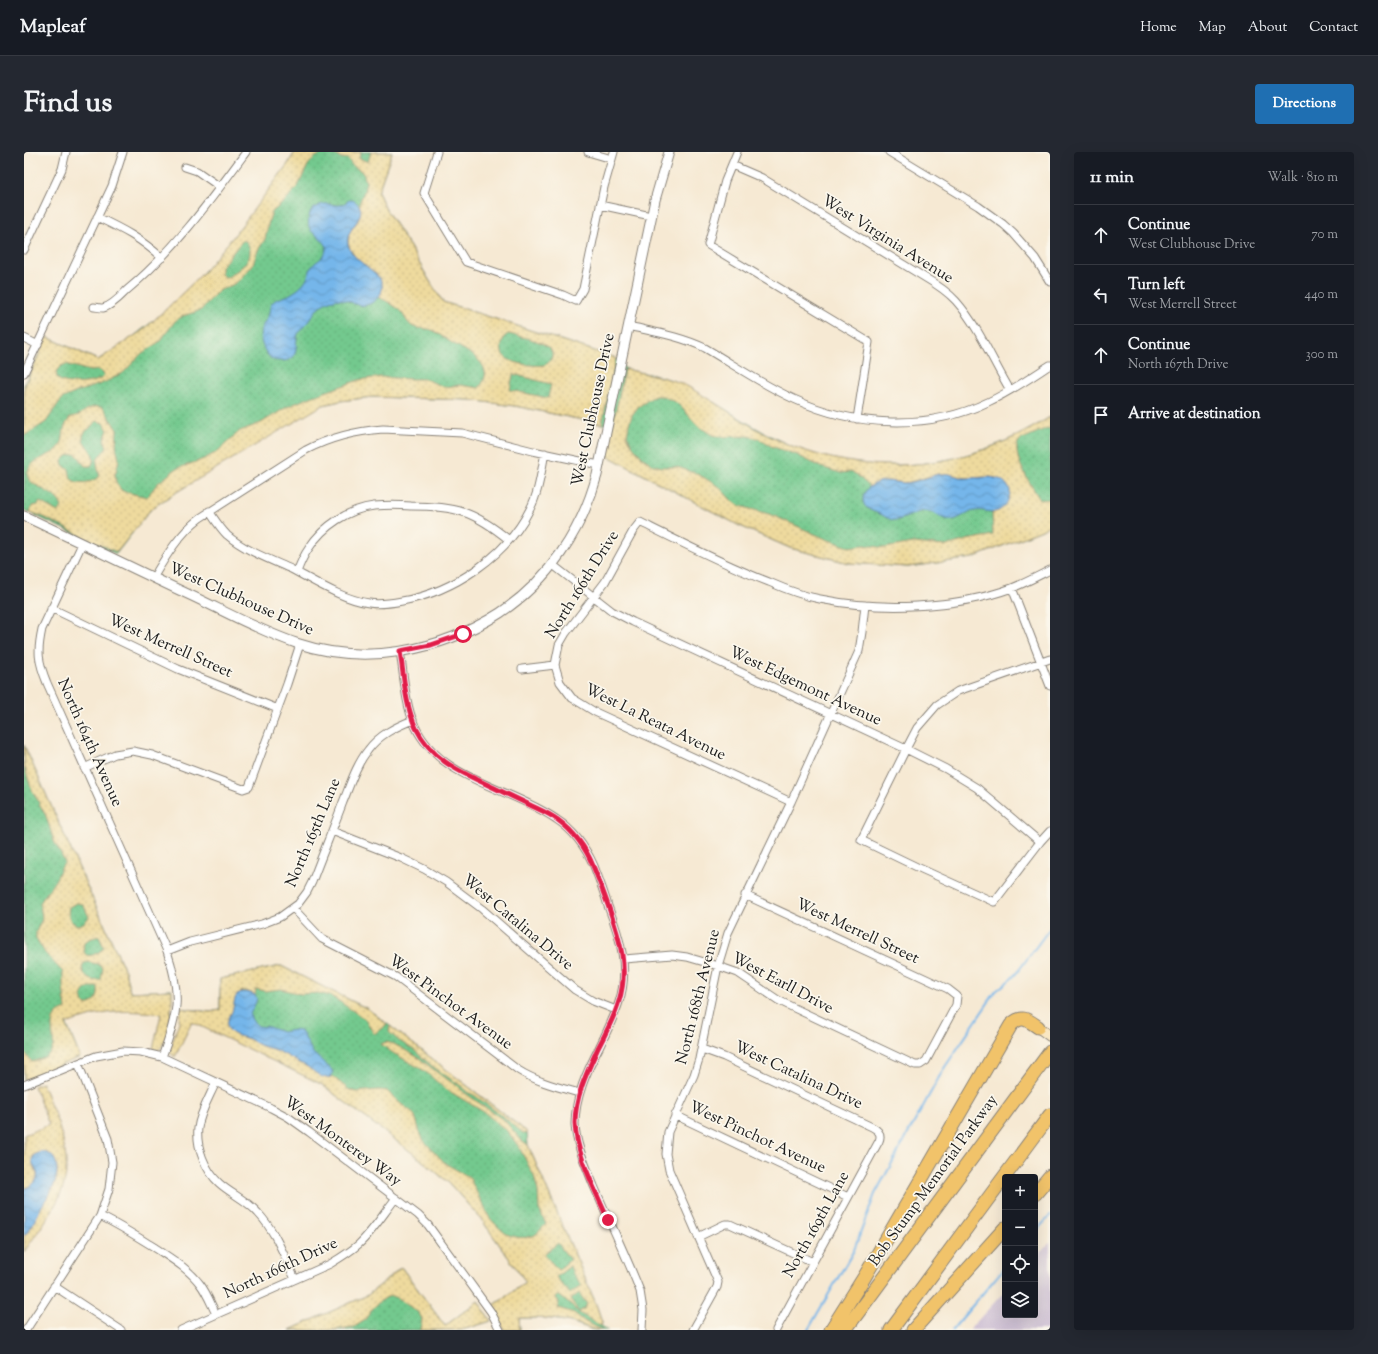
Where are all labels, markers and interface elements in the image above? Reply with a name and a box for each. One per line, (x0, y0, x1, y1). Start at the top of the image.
text: Mapleaf (20, 14, 86, 41)
text: Home (1140, 18, 1177, 38)
text: Map (1199, 18, 1226, 38)
text: About (1248, 18, 1287, 38)
text: Contact (1309, 18, 1358, 38)
text: Find us (24, 84, 112, 124)
button: Directions (1255, 84, 1354, 124)
text: 11 min (1090, 166, 1134, 190)
text: Walk · 810 m (1267, 169, 1338, 187)
street label: West Virginia Avenue (817, 190, 957, 290)
text: Continue (1128, 215, 1190, 236)
icon: ahead (1090, 224, 1112, 246)
text: 70 m (1311, 226, 1338, 244)
text: West Clubhouse Drive (1128, 236, 1255, 254)
text: Turn left (1128, 275, 1185, 296)
icon: left (1090, 284, 1112, 306)
text: 440 m (1305, 286, 1338, 304)
text: West Merrell Street (1128, 296, 1237, 314)
street label: West Clubhouse Drive (566, 331, 622, 489)
text: Continue (1128, 335, 1190, 356)
icon: ahead (1090, 344, 1112, 366)
text: 300 m (1306, 346, 1338, 364)
text: North 167th Drive (1128, 356, 1229, 374)
icon: arrive (1090, 404, 1112, 426)
text: Arrive at destination (1128, 404, 1261, 425)
street label: North 166th Drive (540, 526, 626, 644)
street label: West Clubhouse Drive (165, 558, 317, 642)
street label: West Merrell Street (104, 609, 236, 685)
route start (454, 625, 472, 643)
street label: West Edgemont Avenue (725, 641, 885, 733)
street label: North 164th Avenue (50, 675, 128, 811)
street label: West La Reata Avenue (580, 679, 730, 767)
street label: North 165th Lane (281, 775, 347, 891)
street label: West Catalina Drive (456, 869, 578, 977)
street label: West Merrell Street (792, 893, 923, 971)
street label: North 168th Avenue (671, 927, 727, 1067)
street label: West Earll Drive (727, 947, 837, 1021)
street label: West Pinchot Avenue (383, 950, 517, 1056)
street label: West Catalina Drive (730, 1036, 866, 1116)
street label: Bob Stump Memorial Parkway (864, 1090, 1004, 1272)
street label: West Monterey Way (278, 1091, 406, 1193)
street label: West Pinchot Avenue (685, 1096, 829, 1180)
street label: North 169th Lane (778, 1168, 856, 1282)
map controls (1002, 1174, 1038, 1318)
button: + (1002, 1174, 1038, 1210)
button: − (1002, 1210, 1038, 1246)
route end (599, 1211, 617, 1229)
street label: North 166th Drive (220, 1232, 342, 1306)
button: locate (1002, 1246, 1038, 1282)
button: layers (1002, 1282, 1038, 1318)

